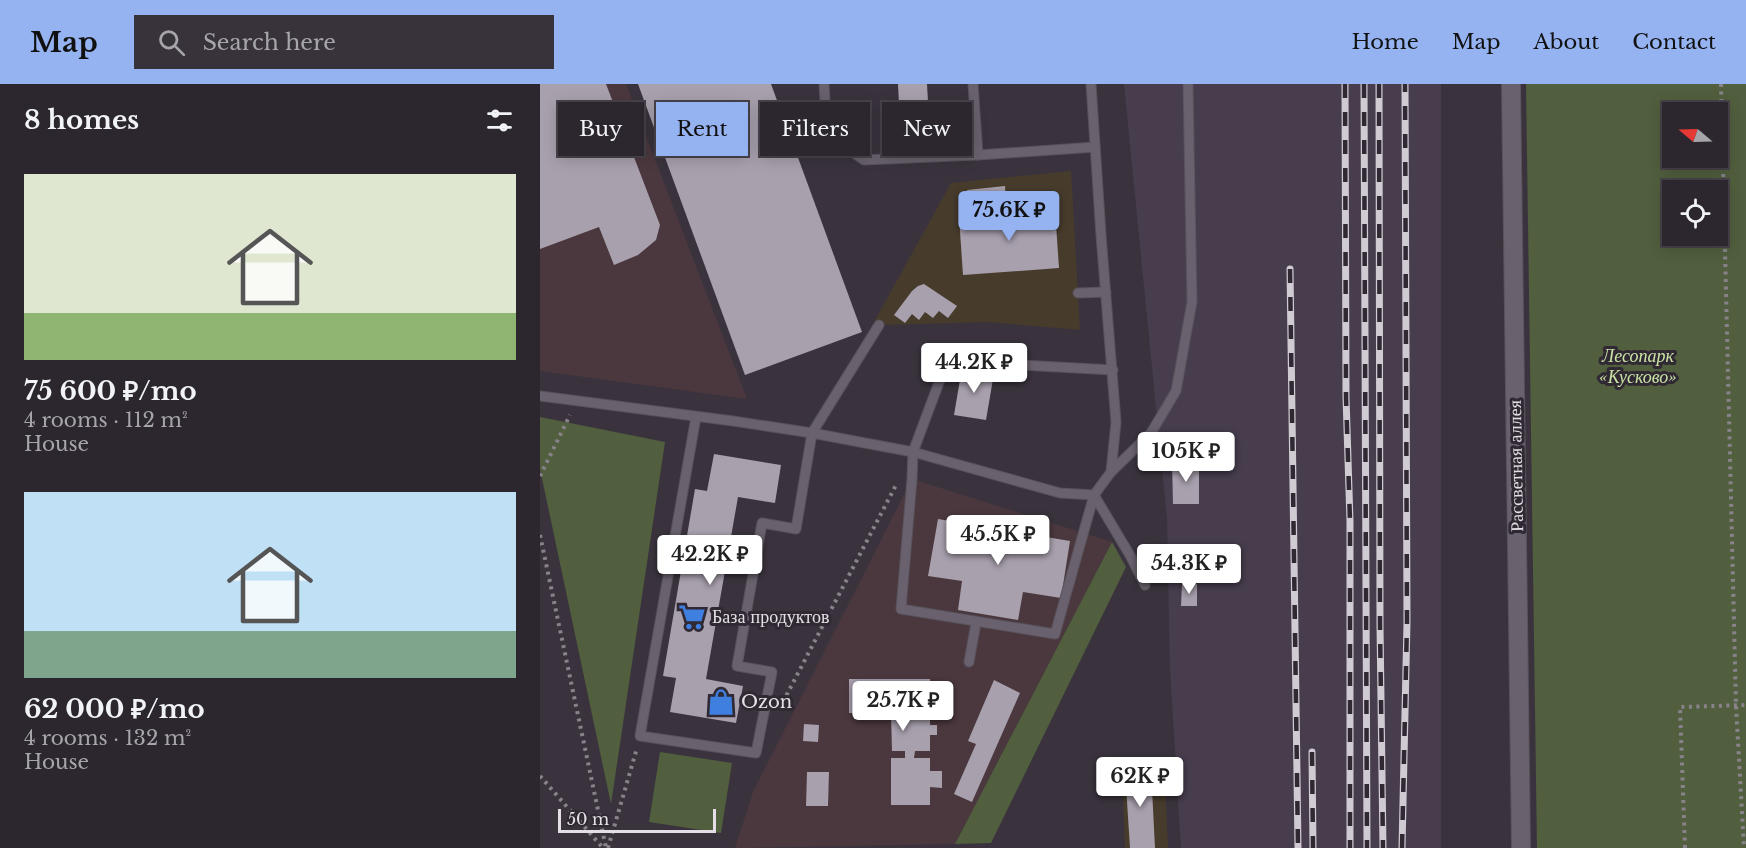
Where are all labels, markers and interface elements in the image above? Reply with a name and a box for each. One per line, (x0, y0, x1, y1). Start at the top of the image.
search box (134, 15, 554, 69)
text: Map (30, 25, 98, 60)
icon: search (155, 26, 188, 59)
text: Search here (203, 29, 336, 56)
text: Home (1352, 29, 1419, 55)
text: Map (1452, 29, 1500, 55)
text: About (1533, 29, 1599, 55)
text: Contact (1632, 29, 1716, 55)
chip: Buy (558, 102, 644, 156)
chip: Rent (656, 102, 748, 156)
chip: Filters (760, 102, 870, 156)
chip: New (882, 102, 972, 156)
north arrow (1662, 102, 1728, 168)
map controls (1662, 102, 1728, 246)
text: 8 homes (24, 104, 139, 136)
icon: filters (483, 104, 516, 137)
button: locate (1662, 180, 1728, 246)
pin: 75.6K ₽ (954, 191, 1064, 242)
text: 75.6K ₽ (972, 198, 1046, 222)
icon: home (216, 213, 324, 321)
pin: 44.2K ₽ (919, 343, 1029, 394)
park label: Лесопарк «Кусково» (1599, 345, 1677, 388)
text: 44.2K ₽ (935, 350, 1013, 374)
text: 75 600 ₽/mo (24, 375, 197, 407)
street label: Рассветная аллея (1504, 400, 1528, 532)
text: 4 rooms · 112 m² (24, 408, 188, 432)
text: House (24, 432, 89, 456)
pin: 105K ₽ (1137, 432, 1235, 483)
text: 105K ₽ (1152, 439, 1220, 463)
pin: 45.5K ₽ (943, 515, 1053, 566)
text: 45.5K ₽ (960, 522, 1036, 546)
icon: home (216, 531, 324, 639)
pin: 42.2K ₽ (655, 535, 765, 586)
text: 42.2K ₽ (671, 542, 749, 566)
pin: 54.3K ₽ (1134, 544, 1244, 595)
text: 54.3K ₽ (1151, 551, 1227, 575)
supermarket icon: База продуктов (677, 602, 707, 632)
place label: База продуктов (712, 606, 830, 628)
pin: 25.7K ₽ (848, 681, 958, 732)
shop icon: Ozon (706, 687, 736, 717)
text: 25.7K ₽ (866, 688, 940, 712)
place label: Ozon (741, 691, 792, 713)
text: 62 000 ₽/mo (24, 693, 205, 725)
text: 4 rooms · 132 m² (24, 726, 191, 750)
text: House (24, 750, 89, 774)
pin: 62K ₽ (1098, 757, 1182, 808)
text: 62K ₽ (1110, 764, 1170, 788)
scale bar (558, 806, 716, 834)
text: 50 m (567, 809, 609, 829)

